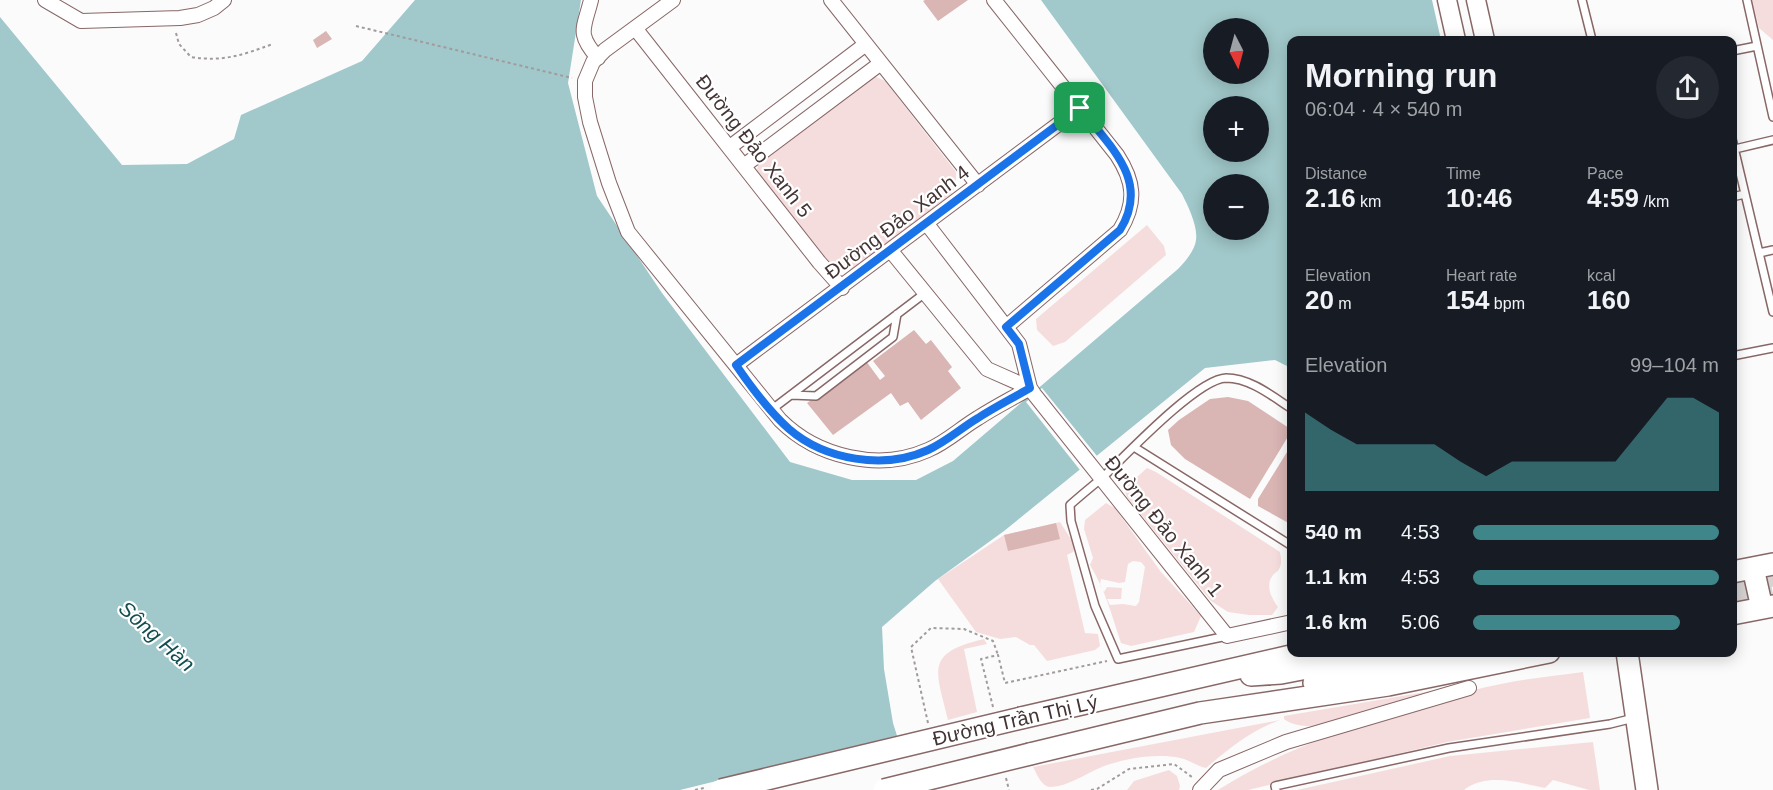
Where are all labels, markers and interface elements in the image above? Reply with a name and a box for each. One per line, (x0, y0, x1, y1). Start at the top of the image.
north arrow (1203, 18, 1269, 84)
map controls (1203, 18, 1269, 240)
button: share (1656, 56, 1719, 119)
text: Morning run (1305, 57, 1497, 94)
street label: Đường Đảo Xanh 5 (692, 71, 816, 221)
pin (1054, 82, 1105, 133)
icon: arrive (1063, 91, 1096, 124)
button: + (1203, 96, 1269, 162)
text: 06:04 · 4 × 540 m (1305, 98, 1462, 120)
street label: Đường Đảo Xanh 4 (821, 161, 973, 283)
text: Distance (1305, 165, 1367, 182)
text: Time (1446, 165, 1481, 182)
text: Pace (1587, 165, 1623, 182)
button: − (1203, 174, 1269, 240)
text: 2.16 (1305, 183, 1356, 213)
text: 10:46 (1446, 183, 1513, 213)
text: 4:59 (1587, 183, 1639, 213)
text: km (1356, 193, 1381, 210)
text: /km (1639, 193, 1669, 210)
text: Elevation (1305, 267, 1371, 284)
text: Heart rate (1446, 267, 1517, 284)
text: kcal (1587, 267, 1615, 284)
text: 20 (1305, 285, 1334, 315)
text: 154 (1446, 285, 1489, 315)
text: 160 (1587, 285, 1630, 315)
text: m (1334, 295, 1352, 312)
text: bpm (1489, 295, 1525, 312)
text: Elevation (1305, 354, 1387, 376)
text: 99–104 m (1630, 354, 1719, 376)
street label: Đường Đảo Xanh 1 (1101, 451, 1227, 601)
text: 540 m (1305, 521, 1362, 543)
text: 4:53 (1401, 521, 1440, 543)
text: 1.1 km (1305, 566, 1367, 588)
text: 4:53 (1401, 566, 1440, 588)
water label: Sông Hàn (115, 596, 199, 676)
text: 1.6 km (1305, 611, 1367, 633)
text: 5:06 (1401, 611, 1440, 633)
street label: Đường Trần Thị Lý (930, 690, 1100, 750)

